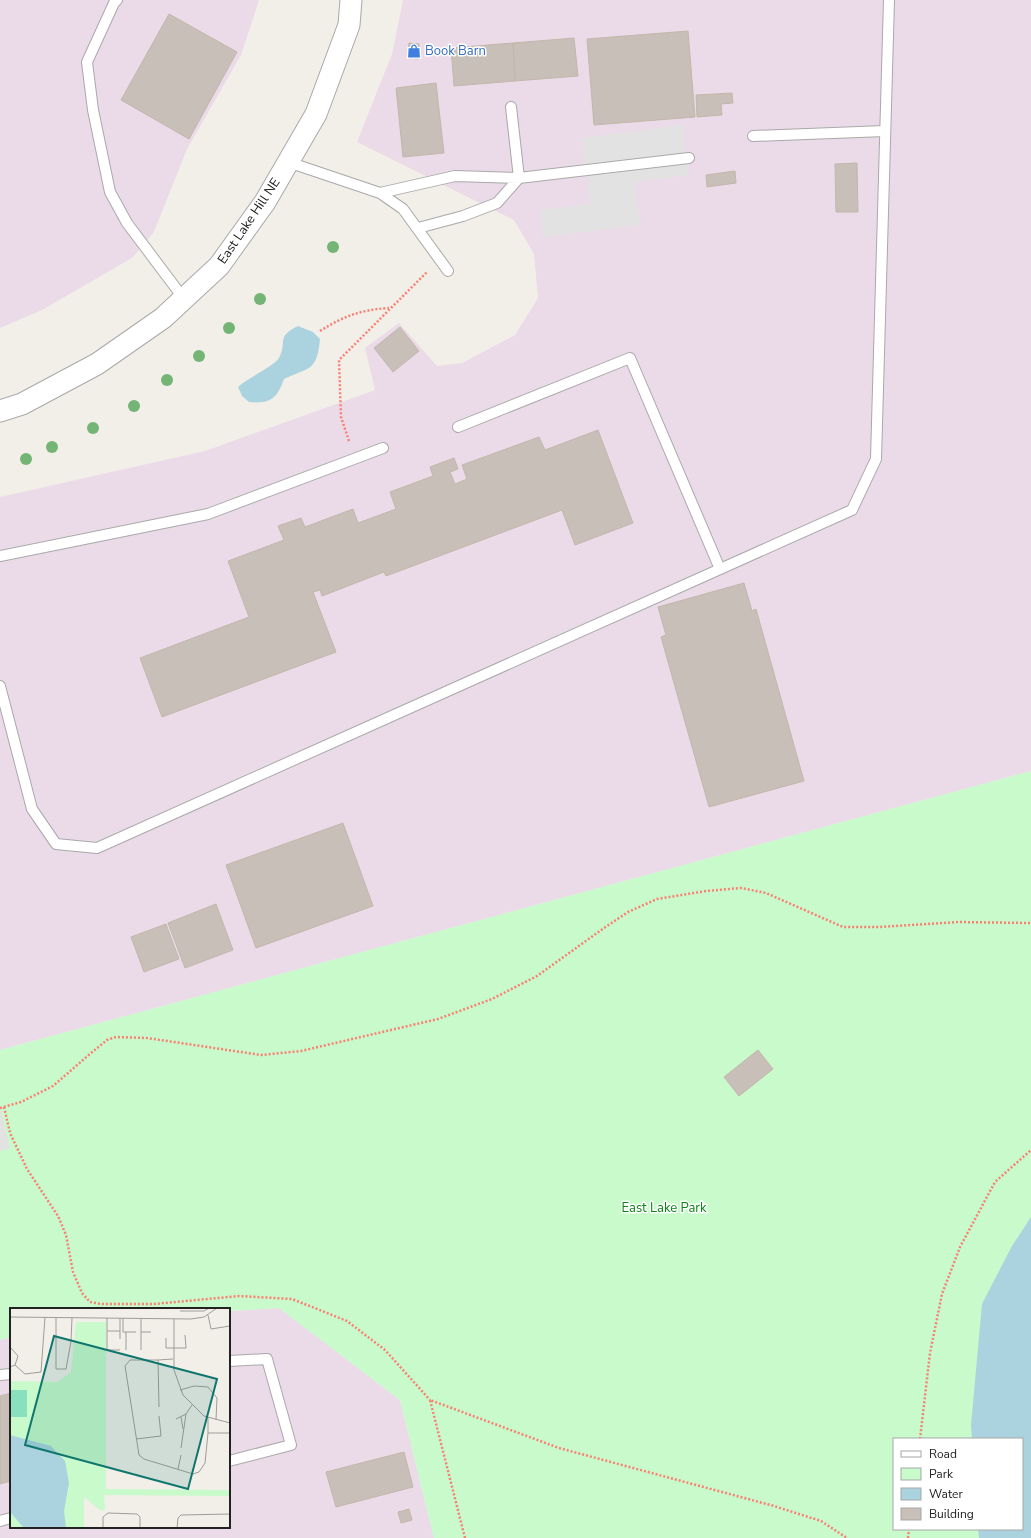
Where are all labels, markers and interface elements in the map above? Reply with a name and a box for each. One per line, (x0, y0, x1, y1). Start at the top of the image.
place label: Book Barn (425, 42, 486, 60)
shop icon: Book Barn (406, 43, 422, 59)
street label: East Lake Hill NE (214, 174, 284, 268)
park label: East Lake Park (622, 1199, 707, 1217)
inset map (10, 1308, 230, 1528)
legend (893, 1438, 1023, 1530)
text: Road (929, 1446, 957, 1462)
text: Park (929, 1466, 954, 1482)
text: Water (929, 1486, 963, 1502)
text: Building (929, 1506, 974, 1522)

